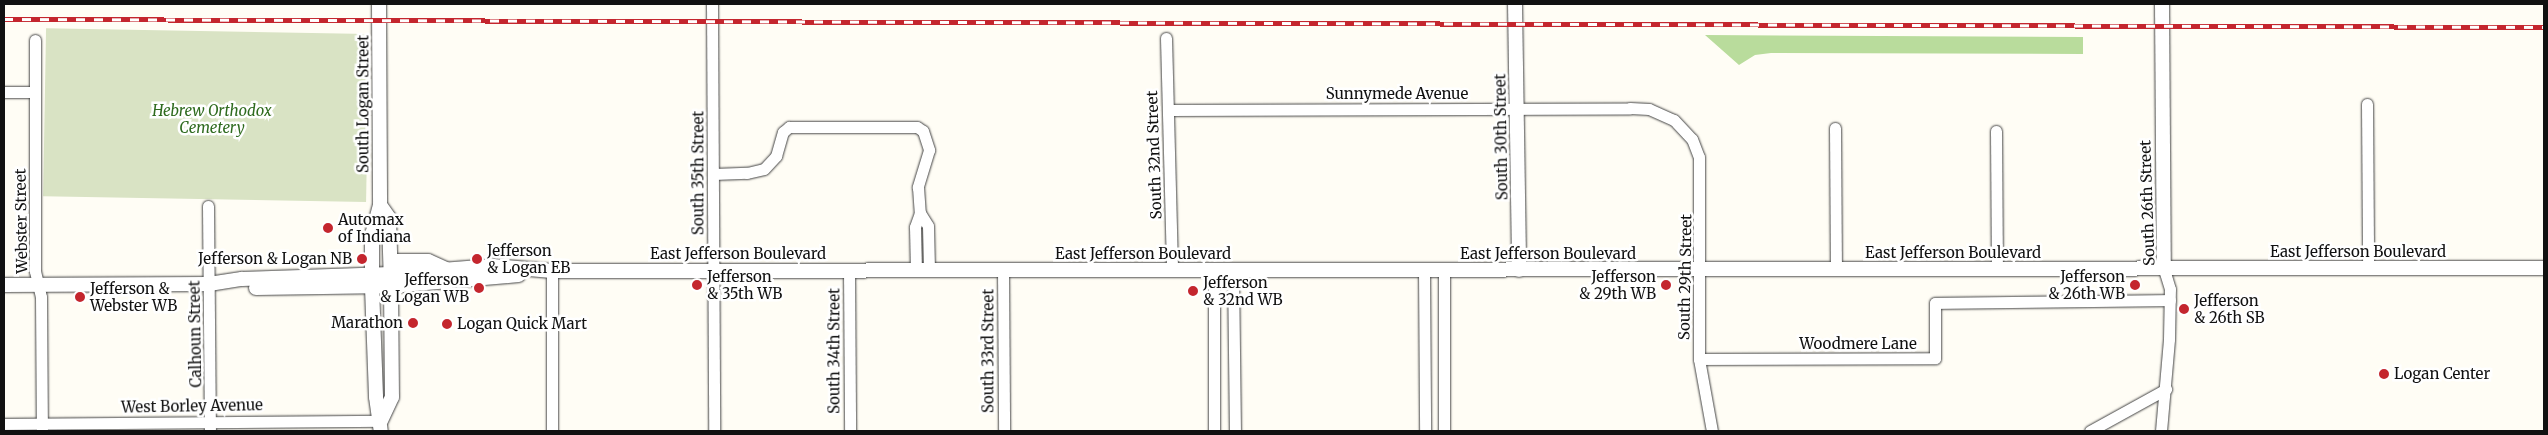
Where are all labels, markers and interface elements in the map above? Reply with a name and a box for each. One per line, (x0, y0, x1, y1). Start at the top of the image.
street label: South Logan Street (354, 35, 372, 173)
street label: South 30th Street (1491, 74, 1511, 200)
street label: Sunnymede Avenue (1326, 85, 1468, 103)
street label: South 32nd Street (1143, 90, 1165, 220)
park label: Hebrew Orthodox Cemetery (152, 101, 272, 136)
street label: South 35th Street (689, 111, 707, 235)
street label: South 26th Street (2136, 140, 2158, 266)
street label: Webster Street (11, 168, 31, 274)
place label: Automax of Indiana (338, 210, 411, 245)
street label: South 29th Street (1675, 214, 1695, 340)
marker: Automax of Indiana (322, 222, 334, 234)
place label: Jefferson & Logan EB (487, 241, 570, 276)
street label: East Jefferson Boulevard (2270, 243, 2446, 261)
street label: East Jefferson Boulevard (1865, 244, 2041, 262)
street label: East Jefferson Boulevard (650, 245, 826, 263)
street label: East Jefferson Boulevard (1055, 245, 1231, 263)
street label: East Jefferson Boulevard (1460, 245, 1636, 263)
place label: Jefferson & Logan NB (198, 250, 352, 268)
marker: Jefferson & Logan NB (356, 253, 368, 265)
marker: Jefferson & Logan EB (471, 253, 483, 265)
place label: Jefferson & 35th WB (707, 267, 782, 302)
place label: Jefferson & 29th WB (1579, 267, 1656, 302)
place label: Jefferson & 26th WB (2048, 267, 2125, 302)
place label: Jefferson & Logan WB (380, 270, 469, 305)
place label: Jefferson & 32nd WB (1203, 273, 1283, 308)
place label: Jefferson & Webster WB (90, 279, 177, 314)
marker: Jefferson & 35th WB (691, 279, 703, 291)
marker: Jefferson & 29th WB (1660, 279, 1672, 291)
marker: Jefferson & 26th WB (2129, 279, 2141, 291)
street label: Calhoun Street (185, 280, 205, 388)
marker: Jefferson & Logan WB (473, 282, 485, 294)
marker: Jefferson & 32nd WB (1187, 285, 1199, 297)
street label: South 34th Street (825, 288, 843, 414)
street label: South 33rd Street (979, 289, 997, 413)
marker: Jefferson & Webster WB (74, 291, 86, 303)
place label: Jefferson & 26th SB (2194, 291, 2264, 326)
marker: Jefferson & 26th SB (2178, 303, 2190, 315)
place label: Marathon (331, 314, 403, 332)
place label: Logan Quick Mart (457, 315, 587, 333)
marker: Marathon (407, 317, 419, 329)
marker: Logan Quick Mart (441, 318, 453, 330)
street label: Woodmere Lane (1799, 335, 1917, 353)
place label: Logan Center (2394, 365, 2490, 383)
marker: Logan Center (2378, 368, 2390, 380)
street label: West Borley Avenue (121, 396, 263, 416)

